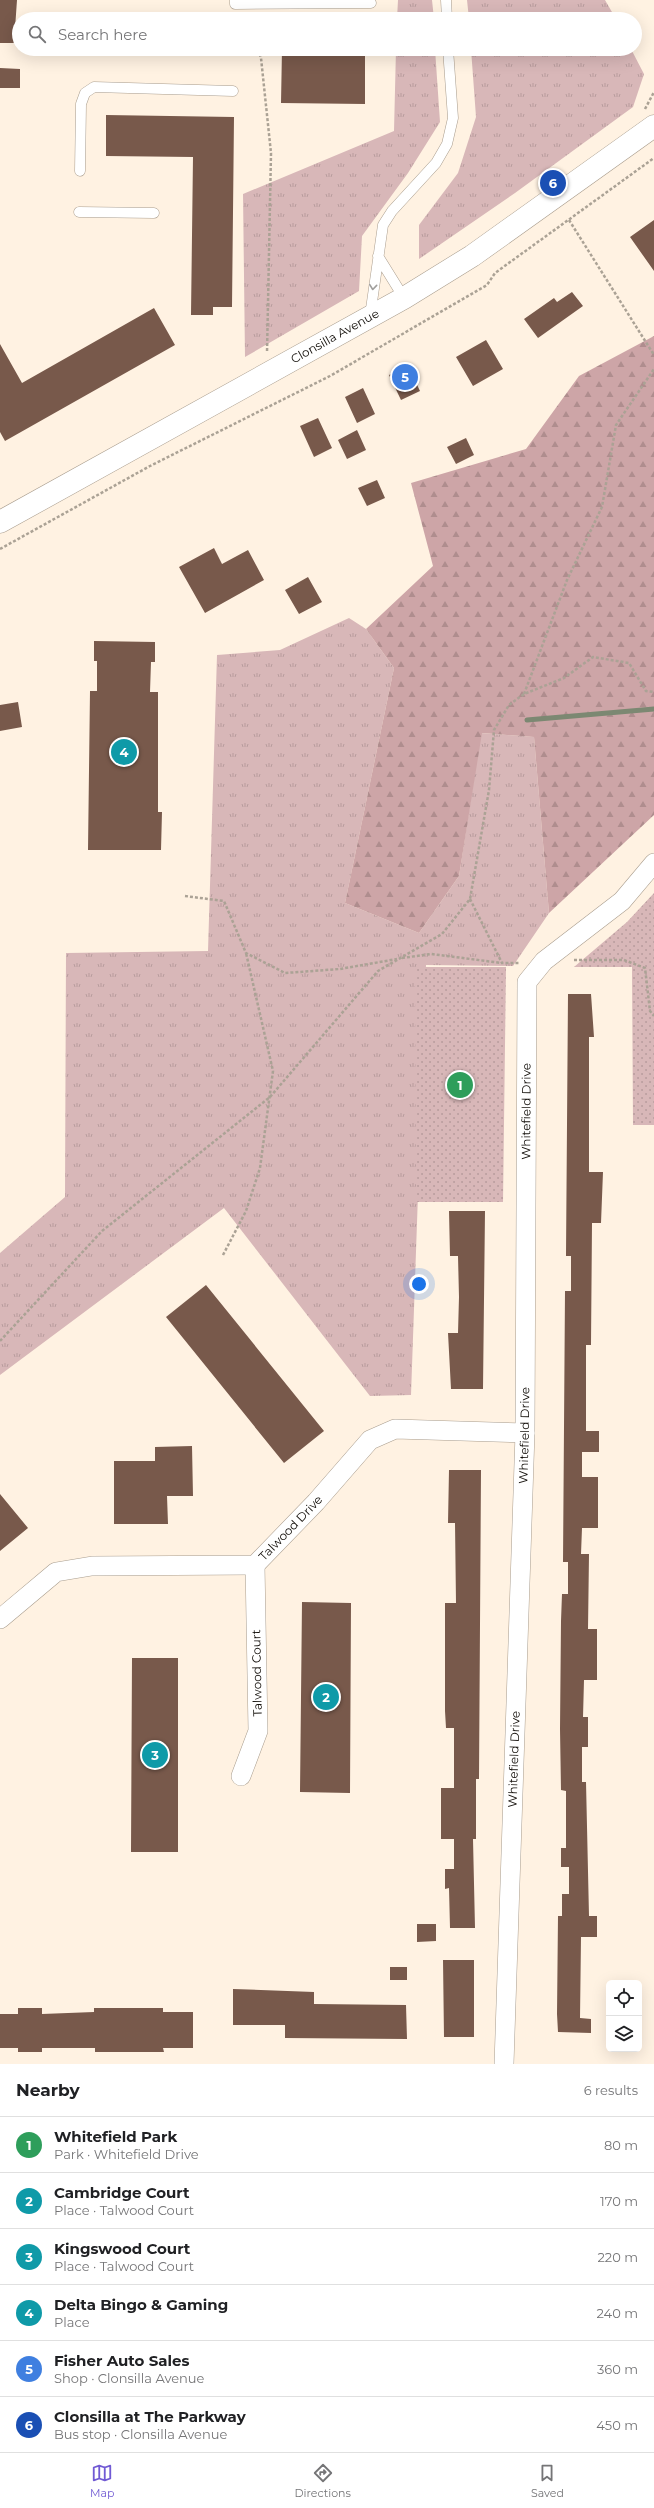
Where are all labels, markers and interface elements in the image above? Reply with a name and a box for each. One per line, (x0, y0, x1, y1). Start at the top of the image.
search box (12, 12, 642, 56)
icon: search (26, 23, 48, 45)
text: Search here (58, 25, 147, 44)
pin: 6 (540, 168, 566, 198)
one-way arrow (369, 284, 378, 290)
street label: Clonsilla Avenue (288, 305, 381, 366)
pin: 5 (392, 362, 418, 392)
pin: 4 (111, 737, 137, 767)
street label: Whitefield Drive (518, 1063, 534, 1160)
pin: 1 (447, 1070, 473, 1100)
your location (409, 1274, 429, 1294)
street label: Whitefield Drive (515, 1387, 532, 1484)
street label: Talwood Drive (255, 1492, 325, 1564)
street label: Talwood Court (248, 1629, 265, 1717)
pin: 2 (313, 1682, 339, 1712)
street label: Whitefield Drive (505, 1711, 523, 1808)
pin: 3 (142, 1740, 168, 1770)
map controls (606, 1980, 642, 2052)
button: locate (606, 1980, 642, 2016)
button: layers (606, 2016, 642, 2052)
text: Nearby (16, 2080, 80, 2100)
text: 6 results (584, 2082, 638, 2098)
text: Whitefield Park (54, 2127, 177, 2146)
text: 1 (26, 2137, 32, 2153)
text: 80 m (604, 2137, 638, 2153)
text: Park · Whitefield Drive (54, 2146, 199, 2162)
text: Cambridge Court (54, 2183, 190, 2202)
text: 2 (25, 2193, 33, 2209)
text: 170 m (600, 2193, 638, 2209)
text: Place · Talwood Court (54, 2202, 194, 2218)
text: Kingswood Court (54, 2239, 190, 2258)
text: 3 (25, 2249, 33, 2265)
text: 220 m (597, 2249, 638, 2265)
text: Place · Talwood Court (54, 2258, 194, 2274)
text: Delta Bingo & Gaming (54, 2295, 228, 2314)
text: 4 (25, 2305, 33, 2321)
text: 240 m (597, 2305, 638, 2321)
text: Place (54, 2314, 90, 2330)
text: Fisher Auto Sales (54, 2351, 189, 2370)
text: 5 (25, 2361, 33, 2377)
text: 360 m (597, 2361, 638, 2377)
text: Shop · Clonsilla Avenue (54, 2370, 204, 2386)
text: Clonsilla at The Parkway (54, 2407, 246, 2426)
text: 6 (25, 2417, 33, 2433)
text: 450 m (596, 2417, 638, 2433)
text: Bus stop · Clonsilla Avenue (54, 2426, 227, 2442)
tab: Map (90, 2462, 114, 2500)
tab: Directions (295, 2462, 351, 2500)
tab: Saved (531, 2462, 564, 2500)

